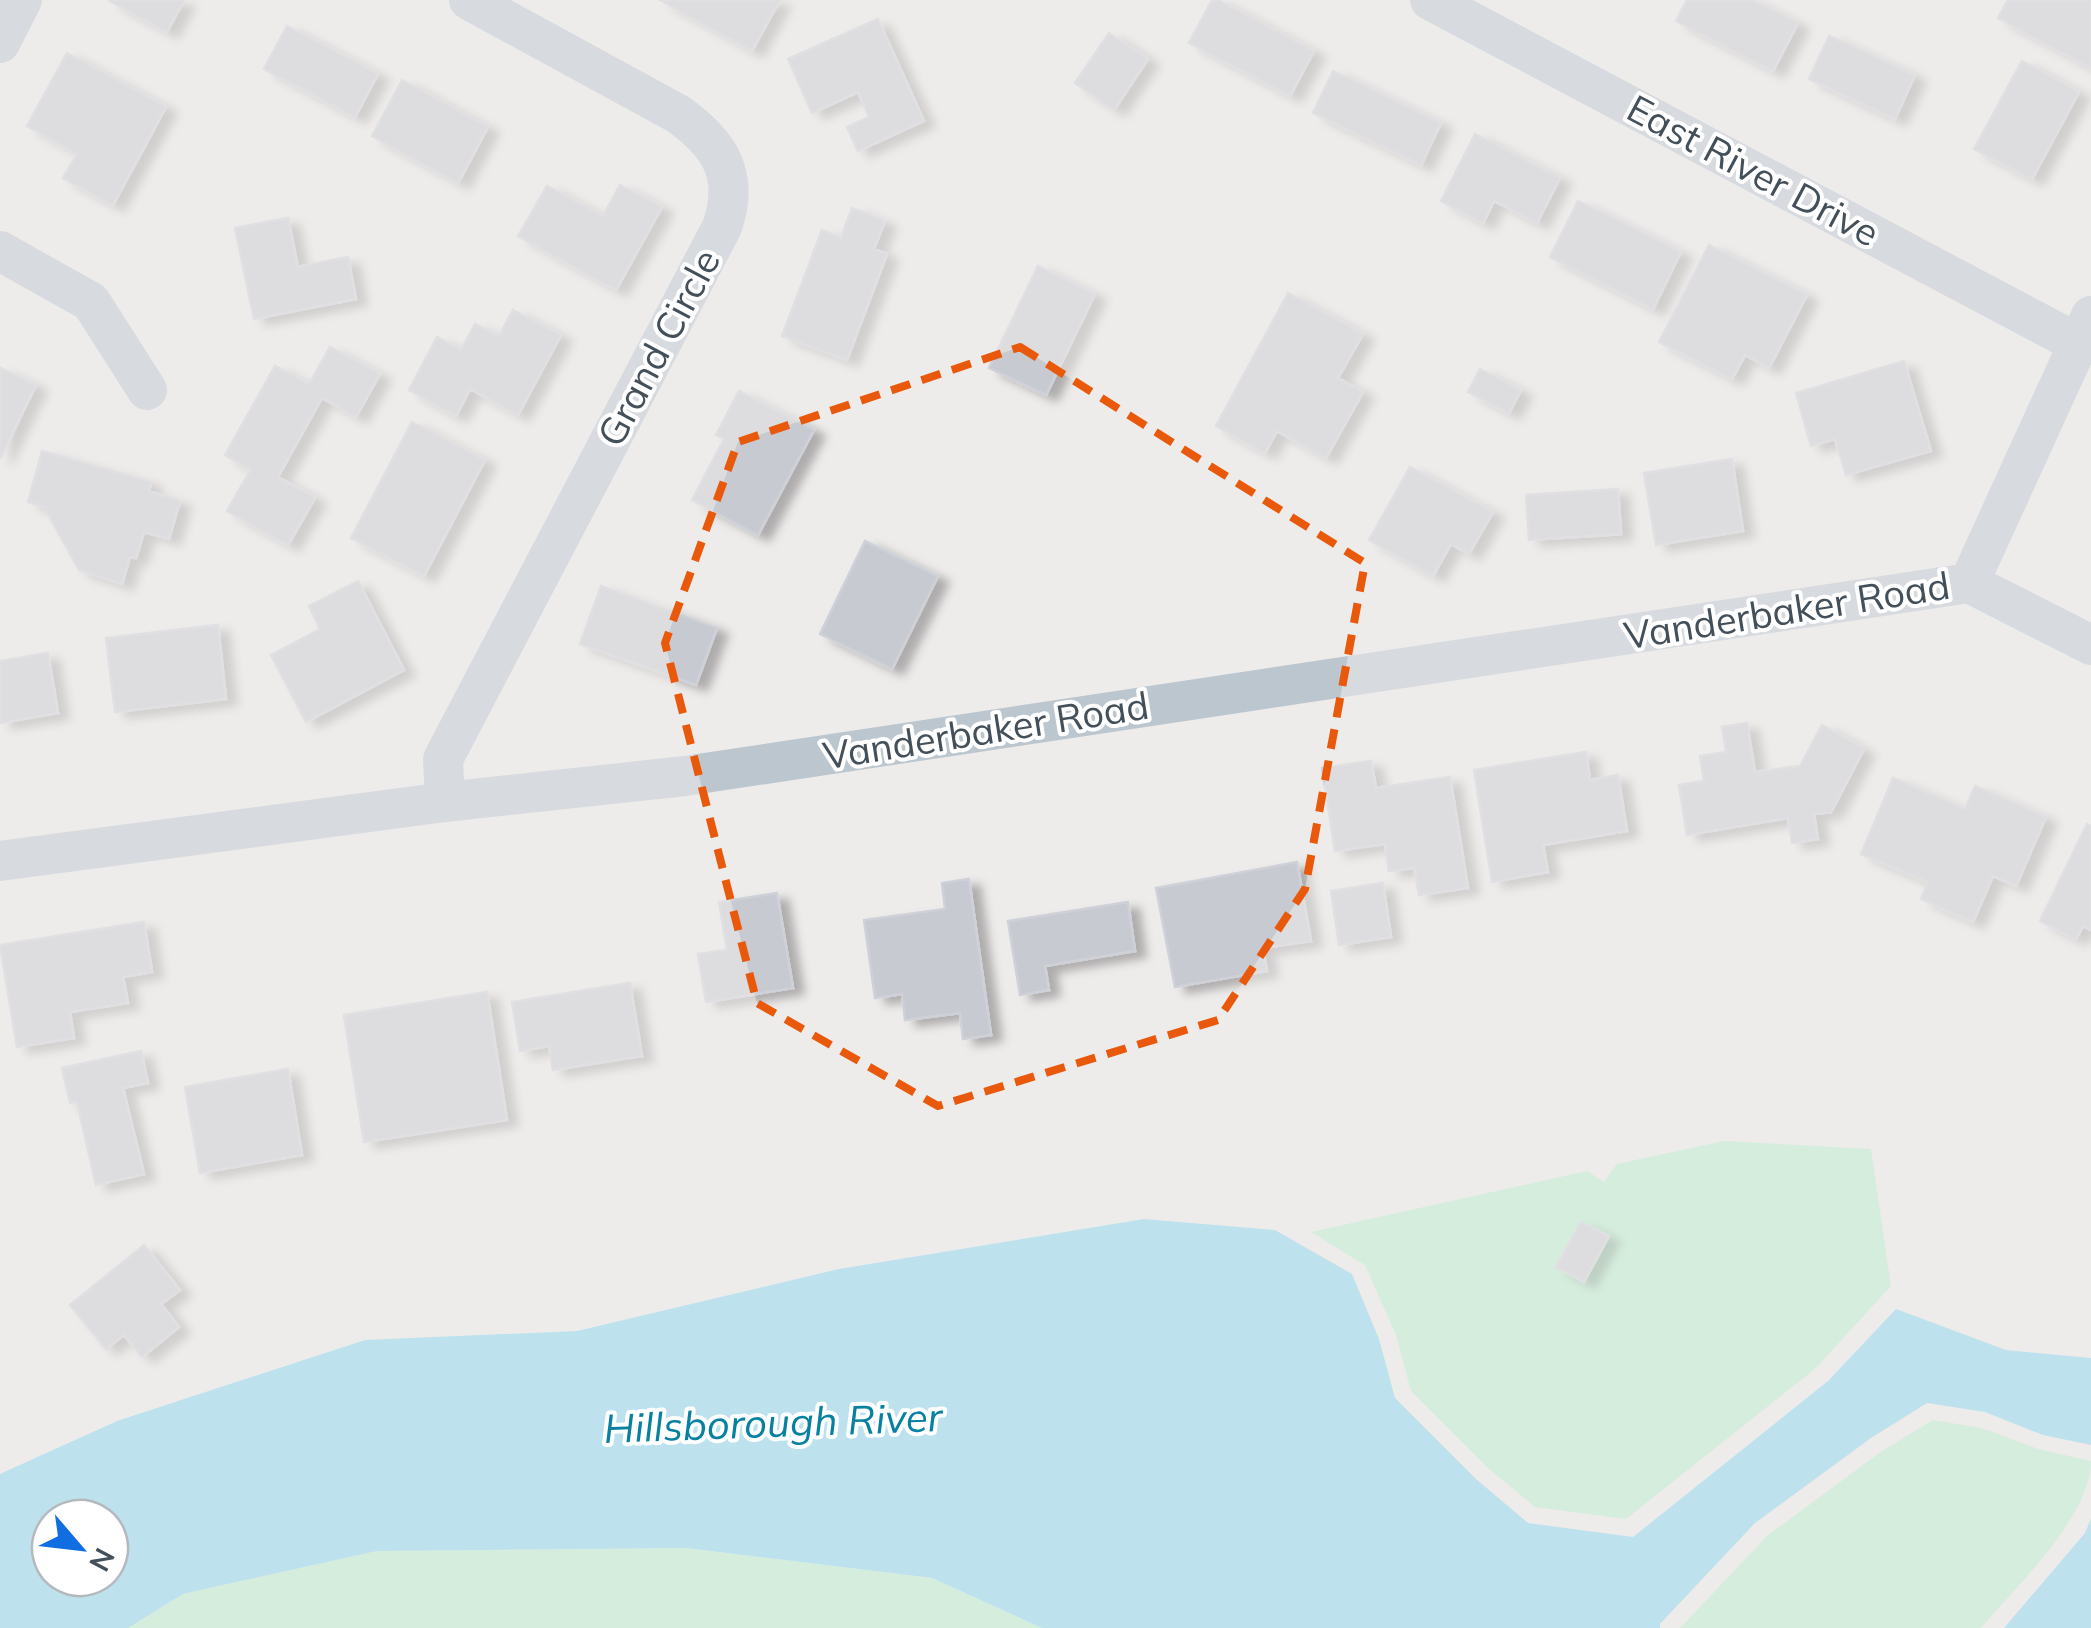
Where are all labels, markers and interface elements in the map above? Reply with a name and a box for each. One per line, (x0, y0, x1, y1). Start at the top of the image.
street label: East River Drive (1619, 84, 1888, 257)
street label: Grand Circle (586, 241, 730, 454)
street label: Vanderbaker Road (1621, 561, 1953, 659)
street label: Vanderbaker Road (820, 681, 1152, 779)
water label: Hillsborough River (603, 1391, 944, 1453)
north arrow (30, 1498, 130, 1598)
text: N (82, 1542, 123, 1578)

